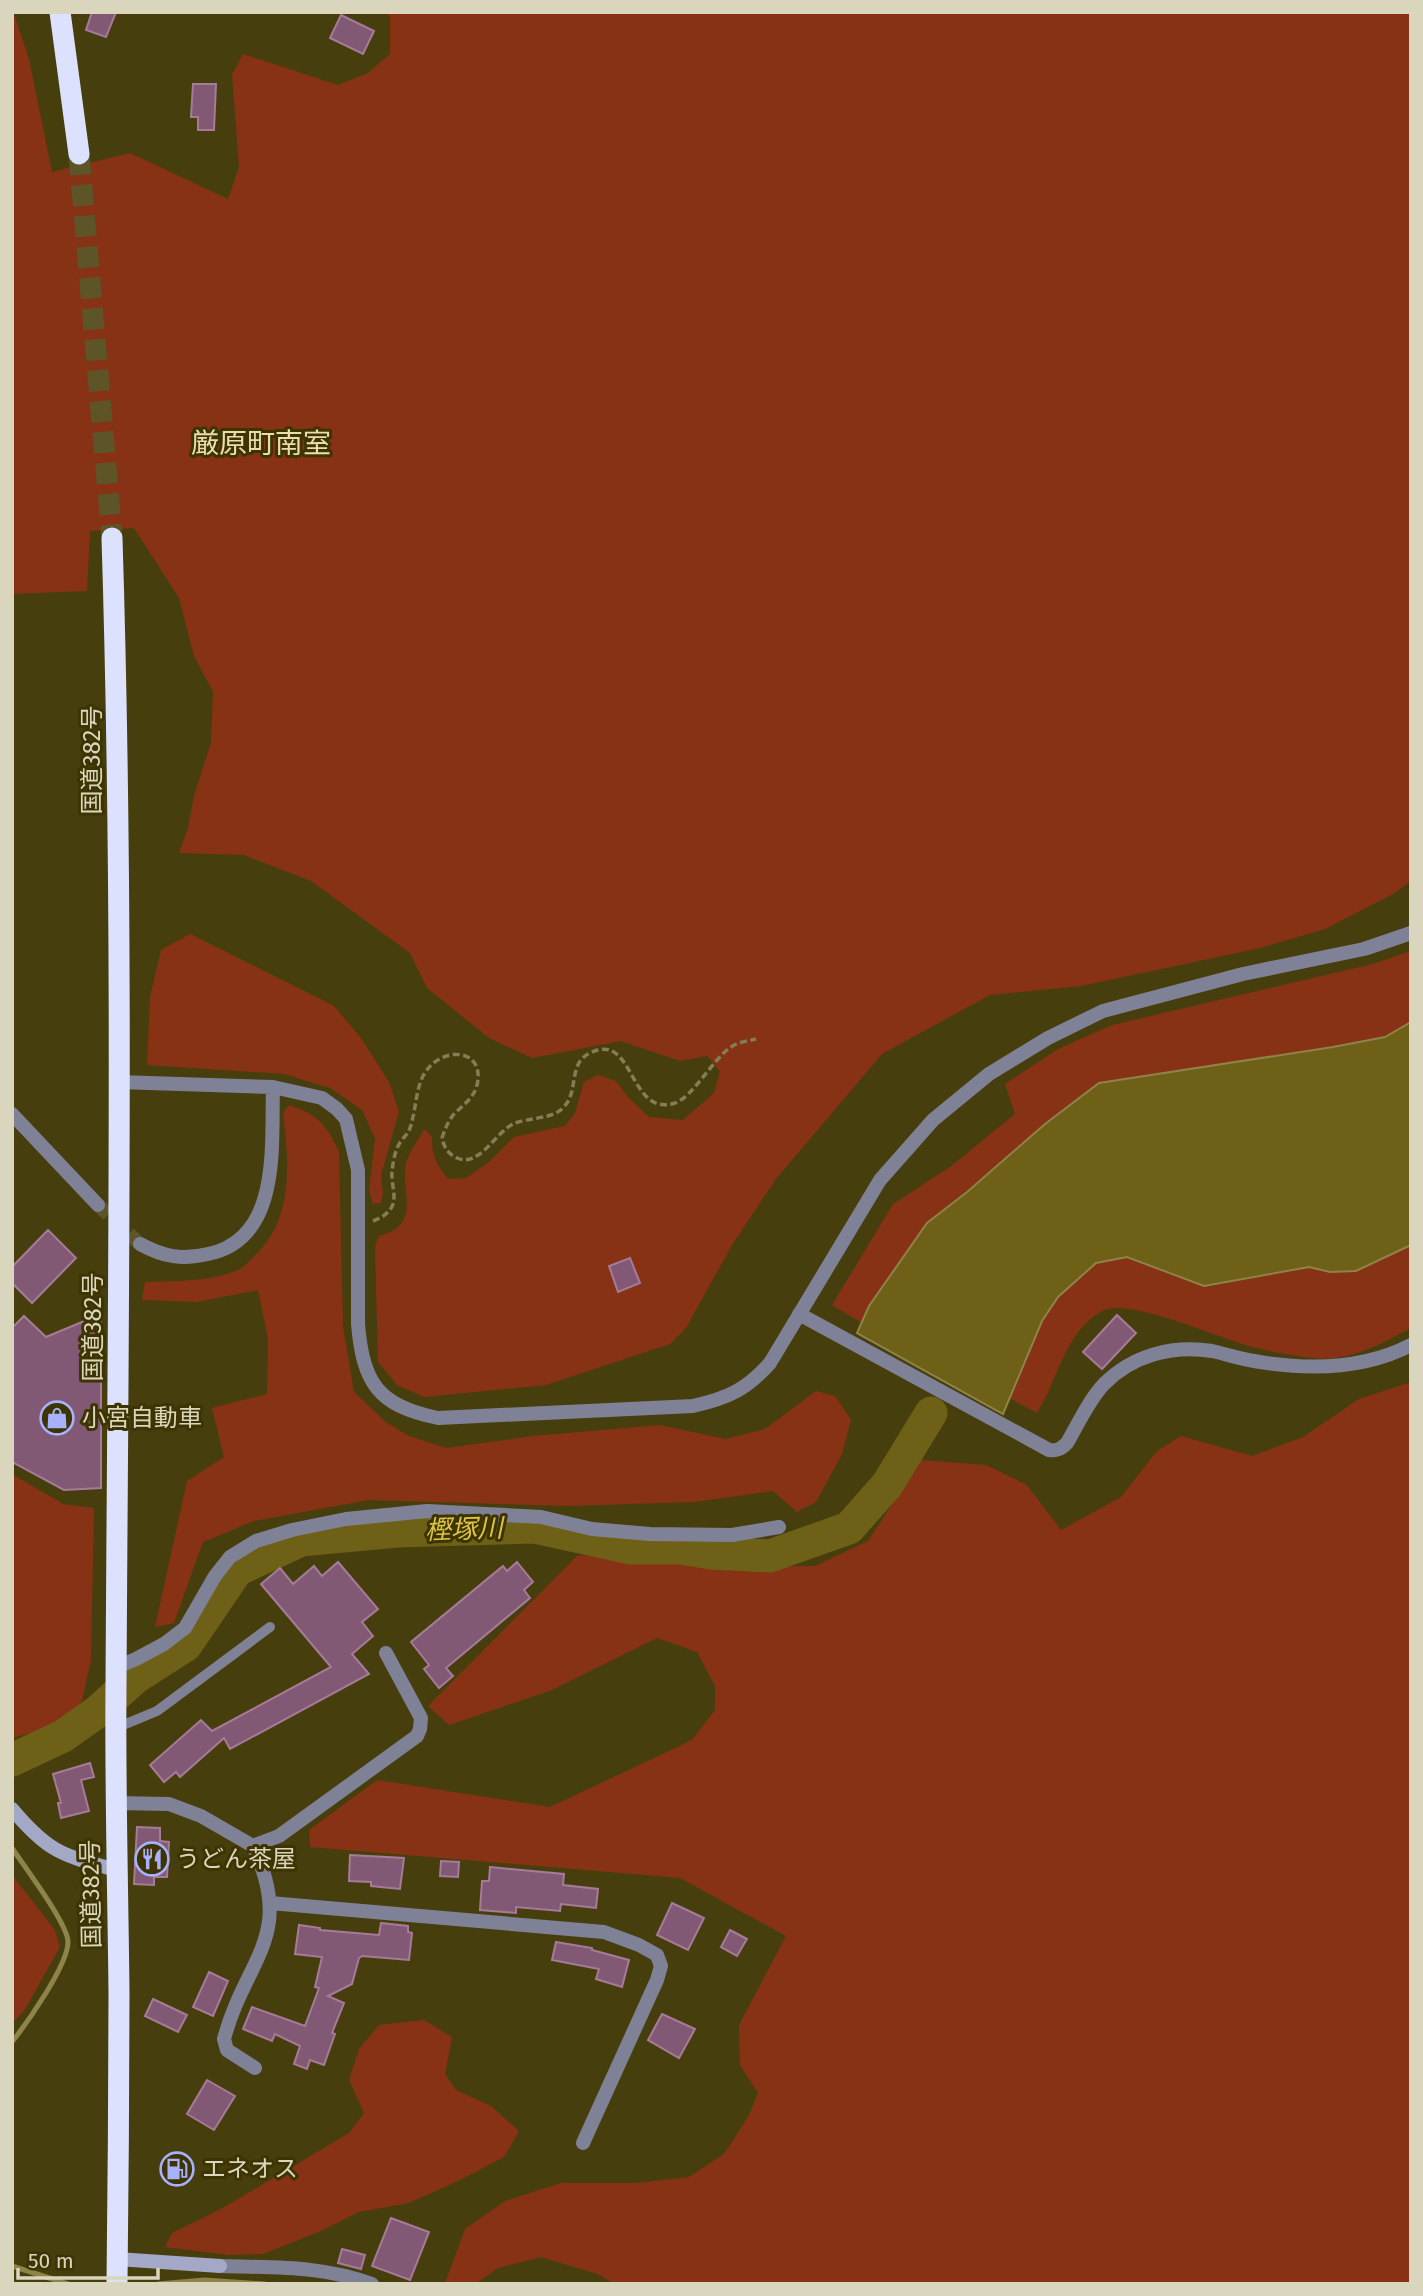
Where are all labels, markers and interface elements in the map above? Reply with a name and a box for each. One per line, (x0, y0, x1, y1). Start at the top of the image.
district label: 厳原町南室 (191, 427, 331, 460)
street label: 国道382号 (78, 706, 106, 814)
street label: 国道382号 (79, 1273, 107, 1381)
shop icon: 小宮自動車 (38, 1399, 76, 1437)
place label: 小宮自動車 (82, 1404, 202, 1432)
water label: 樫塚川 (424, 1513, 507, 1546)
street label: 国道382号 (76, 1839, 106, 1949)
restaurant icon: うどん茶屋 (133, 1840, 171, 1878)
place label: うどん茶屋 (176, 1845, 296, 1873)
fuel station icon: エネオス (158, 2150, 196, 2188)
place label: エネオス (202, 2155, 298, 2183)
scale bar (18, 2236, 158, 2280)
text: 50 m (28, 2248, 74, 2274)

